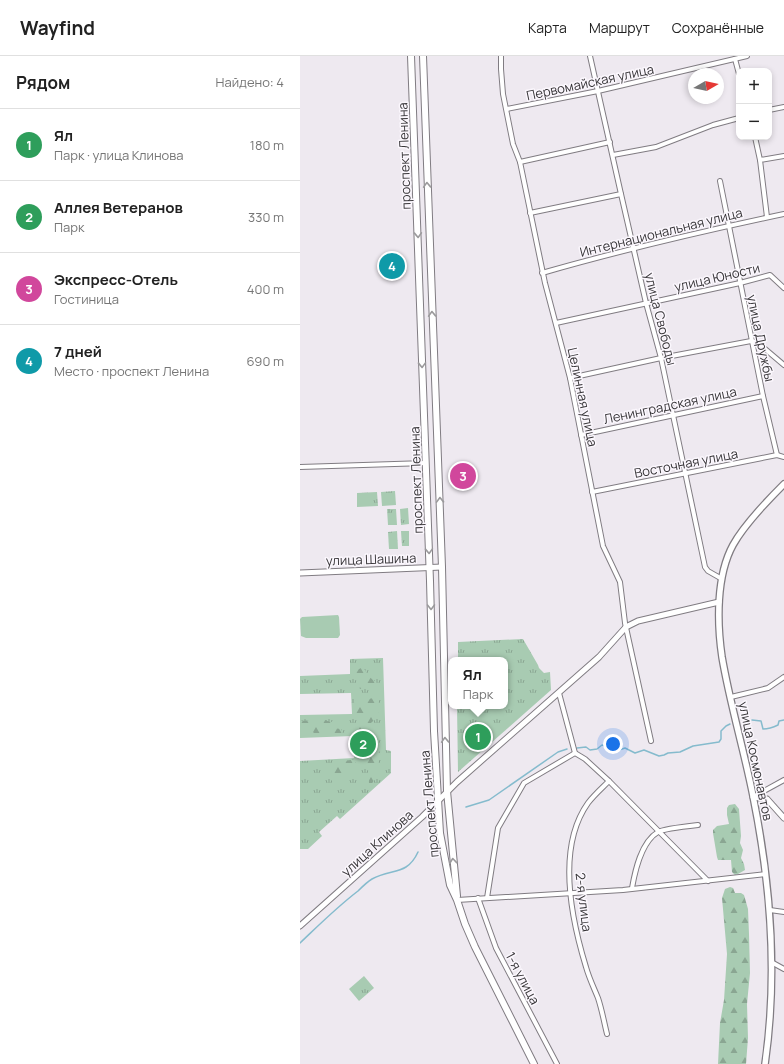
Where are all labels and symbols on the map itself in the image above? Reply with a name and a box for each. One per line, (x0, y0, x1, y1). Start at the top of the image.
street label: Первомайская улица (525, 60, 655, 104)
north arrow (688, 68, 724, 104)
street label: проспект Ленина (393, 102, 415, 210)
one-way arrow (423, 182, 432, 188)
street label: Интернациональная улица (578, 203, 744, 261)
one-way arrow (413, 232, 422, 238)
pin: 4 (379, 251, 405, 281)
street label: улица Юности (672, 258, 762, 296)
street label: улица Свободы (641, 271, 681, 367)
street label: улица Дружбы (743, 293, 779, 383)
one-way arrow (428, 311, 437, 317)
street label: Целинная улица (564, 346, 602, 448)
one-way arrow (418, 362, 427, 368)
street label: Ленинградская улица (602, 382, 738, 428)
street label: проспект Ленина (405, 426, 427, 534)
street label: Восточная улица (633, 444, 739, 482)
pin: 3 (450, 461, 476, 491)
one-way arrow (435, 497, 444, 503)
street label: улица Шашина (325, 548, 417, 570)
one-way arrow (425, 548, 434, 554)
one-way arrow (427, 604, 435, 610)
street label: улица Космонавтов (735, 700, 777, 822)
pin: 1 (465, 722, 491, 752)
pin: 2 (350, 729, 376, 759)
your location (603, 734, 623, 754)
one-way arrow (441, 737, 449, 743)
street label: проспект Ленина (415, 750, 443, 858)
street label: улица Клинова (337, 806, 417, 880)
one-way arrow (449, 858, 458, 864)
street label: 2-я улица (571, 871, 597, 933)
street label: 1-я улица (502, 949, 544, 1007)

